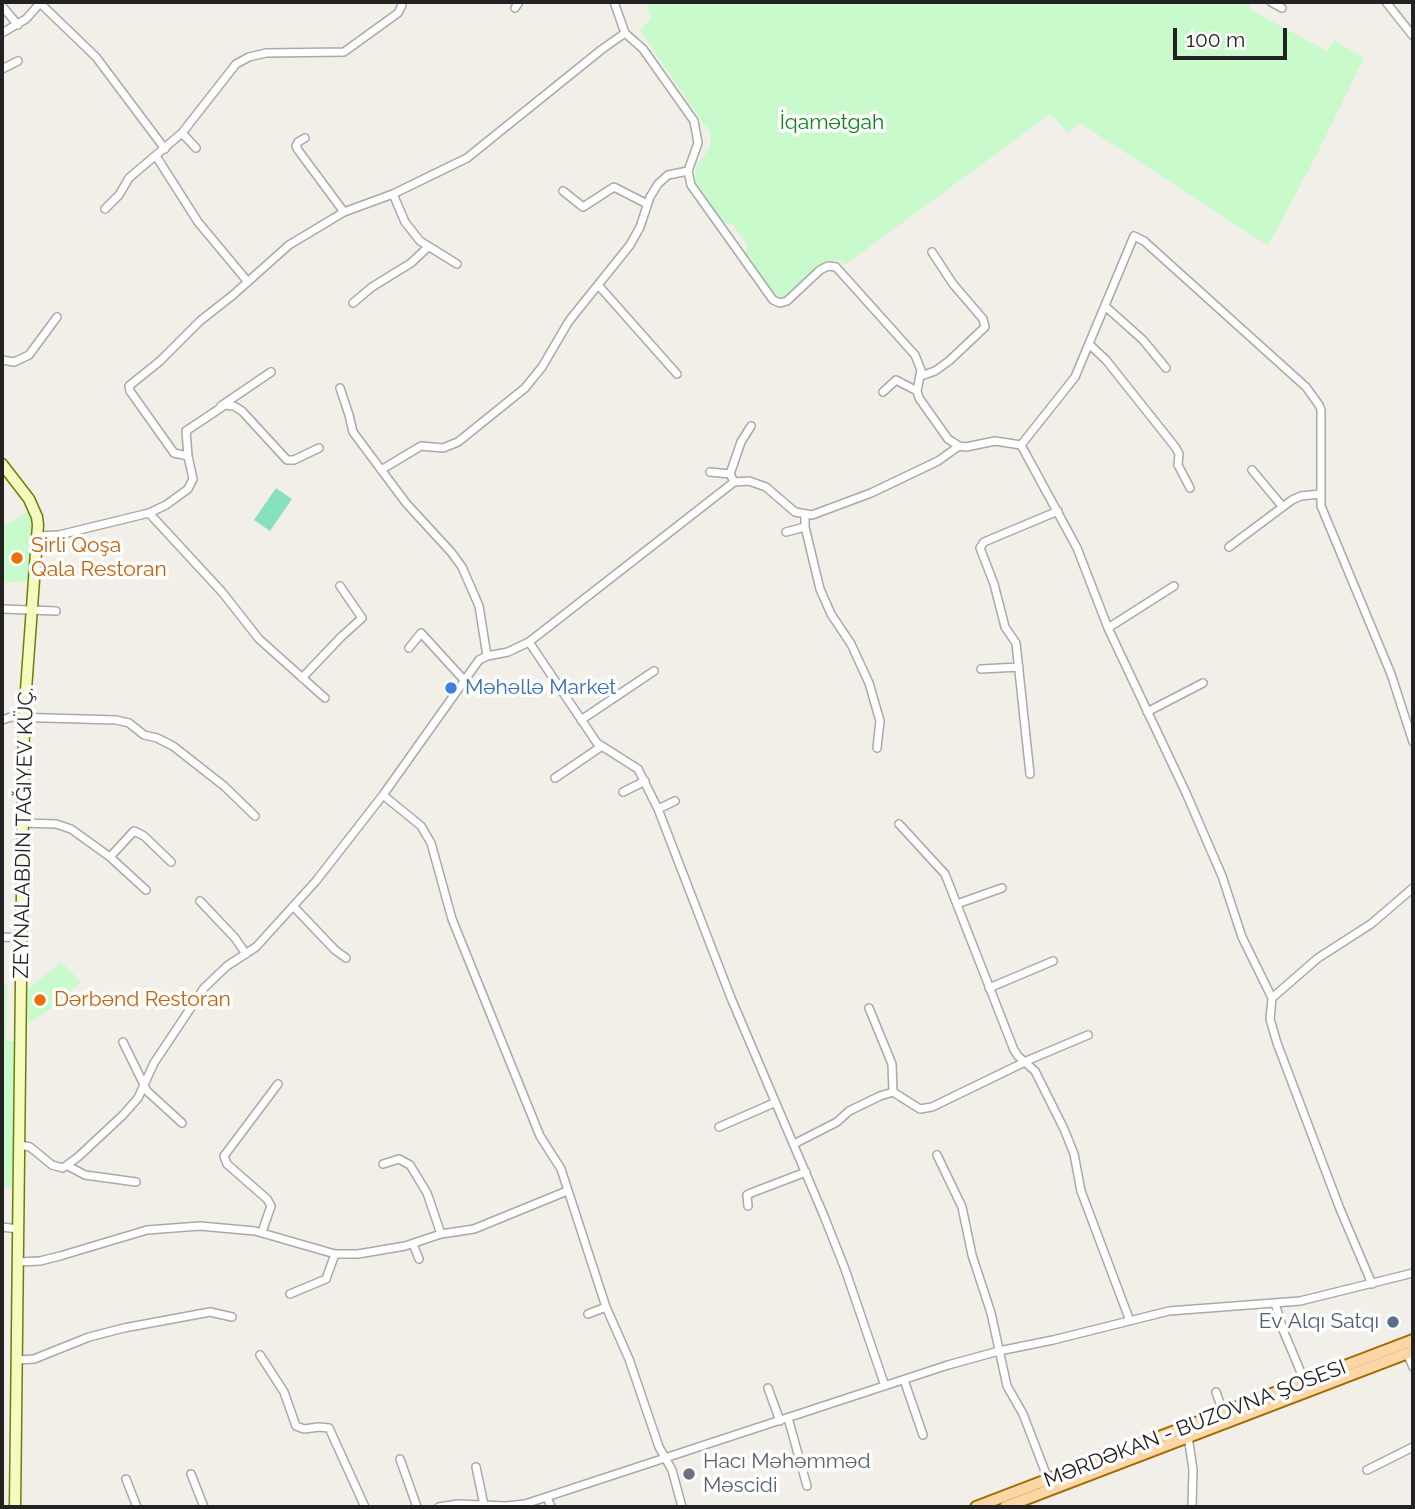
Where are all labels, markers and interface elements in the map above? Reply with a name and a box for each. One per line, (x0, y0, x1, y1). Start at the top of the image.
scale bar (1177, 14, 1291, 58)
text: 100 m (1186, 27, 1245, 52)
park label: İqamətgah (780, 110, 884, 136)
place label: Sirli Qoşa Qala Restoran (31, 533, 167, 583)
marker: Sirli Qoşa Qala Restoran (9, 550, 25, 566)
place label: Məhəllə Market (465, 675, 616, 701)
marker: Məhəllə Market (443, 680, 459, 696)
street label: ZEYNALABDIN TAĞIYEV KÜÇ. (9, 687, 39, 979)
place label: Dərbənd Restoran (54, 987, 231, 1013)
marker: Dərbənd Restoran (32, 992, 48, 1008)
place label: Ev Alqı Satqı (1259, 1309, 1379, 1335)
marker: Ev Alqı Satqı (1385, 1314, 1401, 1330)
street label: MƏRDƏKAN - BUZOVNA ŞOSESI (1040, 1355, 1350, 1493)
place label: Hacı Məhəmməd Məscidi (703, 1449, 870, 1499)
marker: Hacı Məhəmməd Məscidi (681, 1466, 697, 1482)

